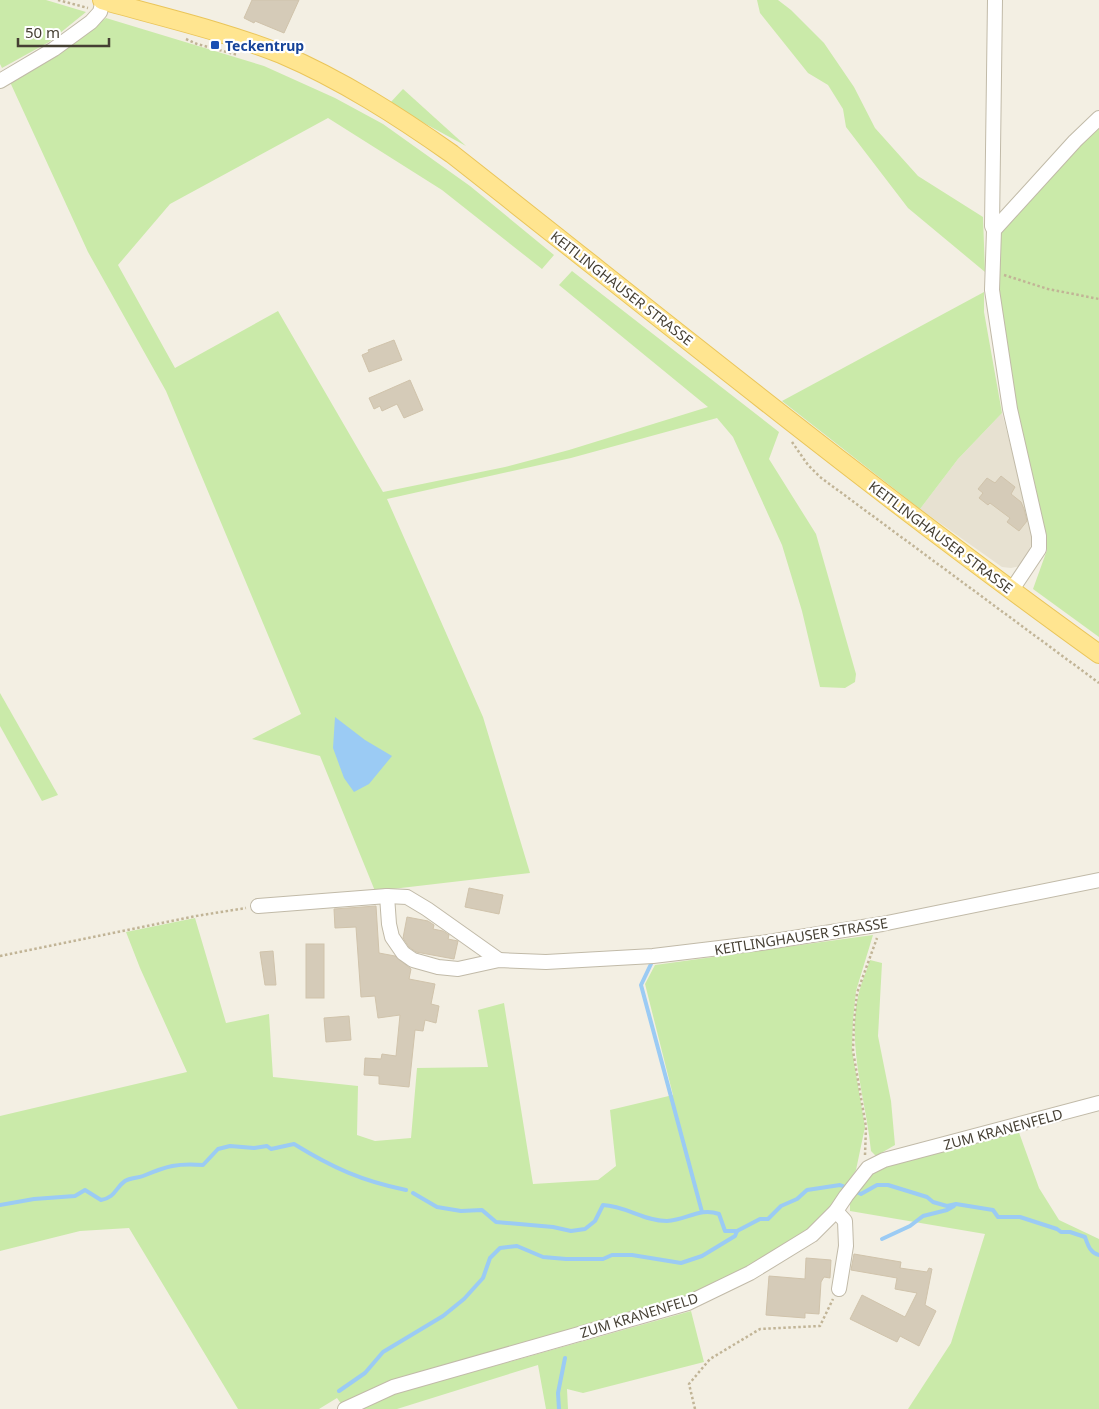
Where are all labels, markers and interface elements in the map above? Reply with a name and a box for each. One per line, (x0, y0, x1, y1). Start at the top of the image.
scale bar (18, 15, 109, 47)
text: 50 m (25, 22, 60, 42)
place label: Teckentrup (225, 36, 304, 55)
marker: Teckentrup (209, 39, 221, 51)
street label: KEITLINGHAUSER STRASSE (547, 226, 697, 350)
street label: KEITLINGHAUSER STRASSE (865, 477, 1017, 597)
street label: KEITLINGHAUSER STRASSE (713, 913, 889, 959)
street label: ZUM KRANENFELD (941, 1104, 1065, 1154)
street label: ZUM KRANENFELD (578, 1288, 700, 1342)

